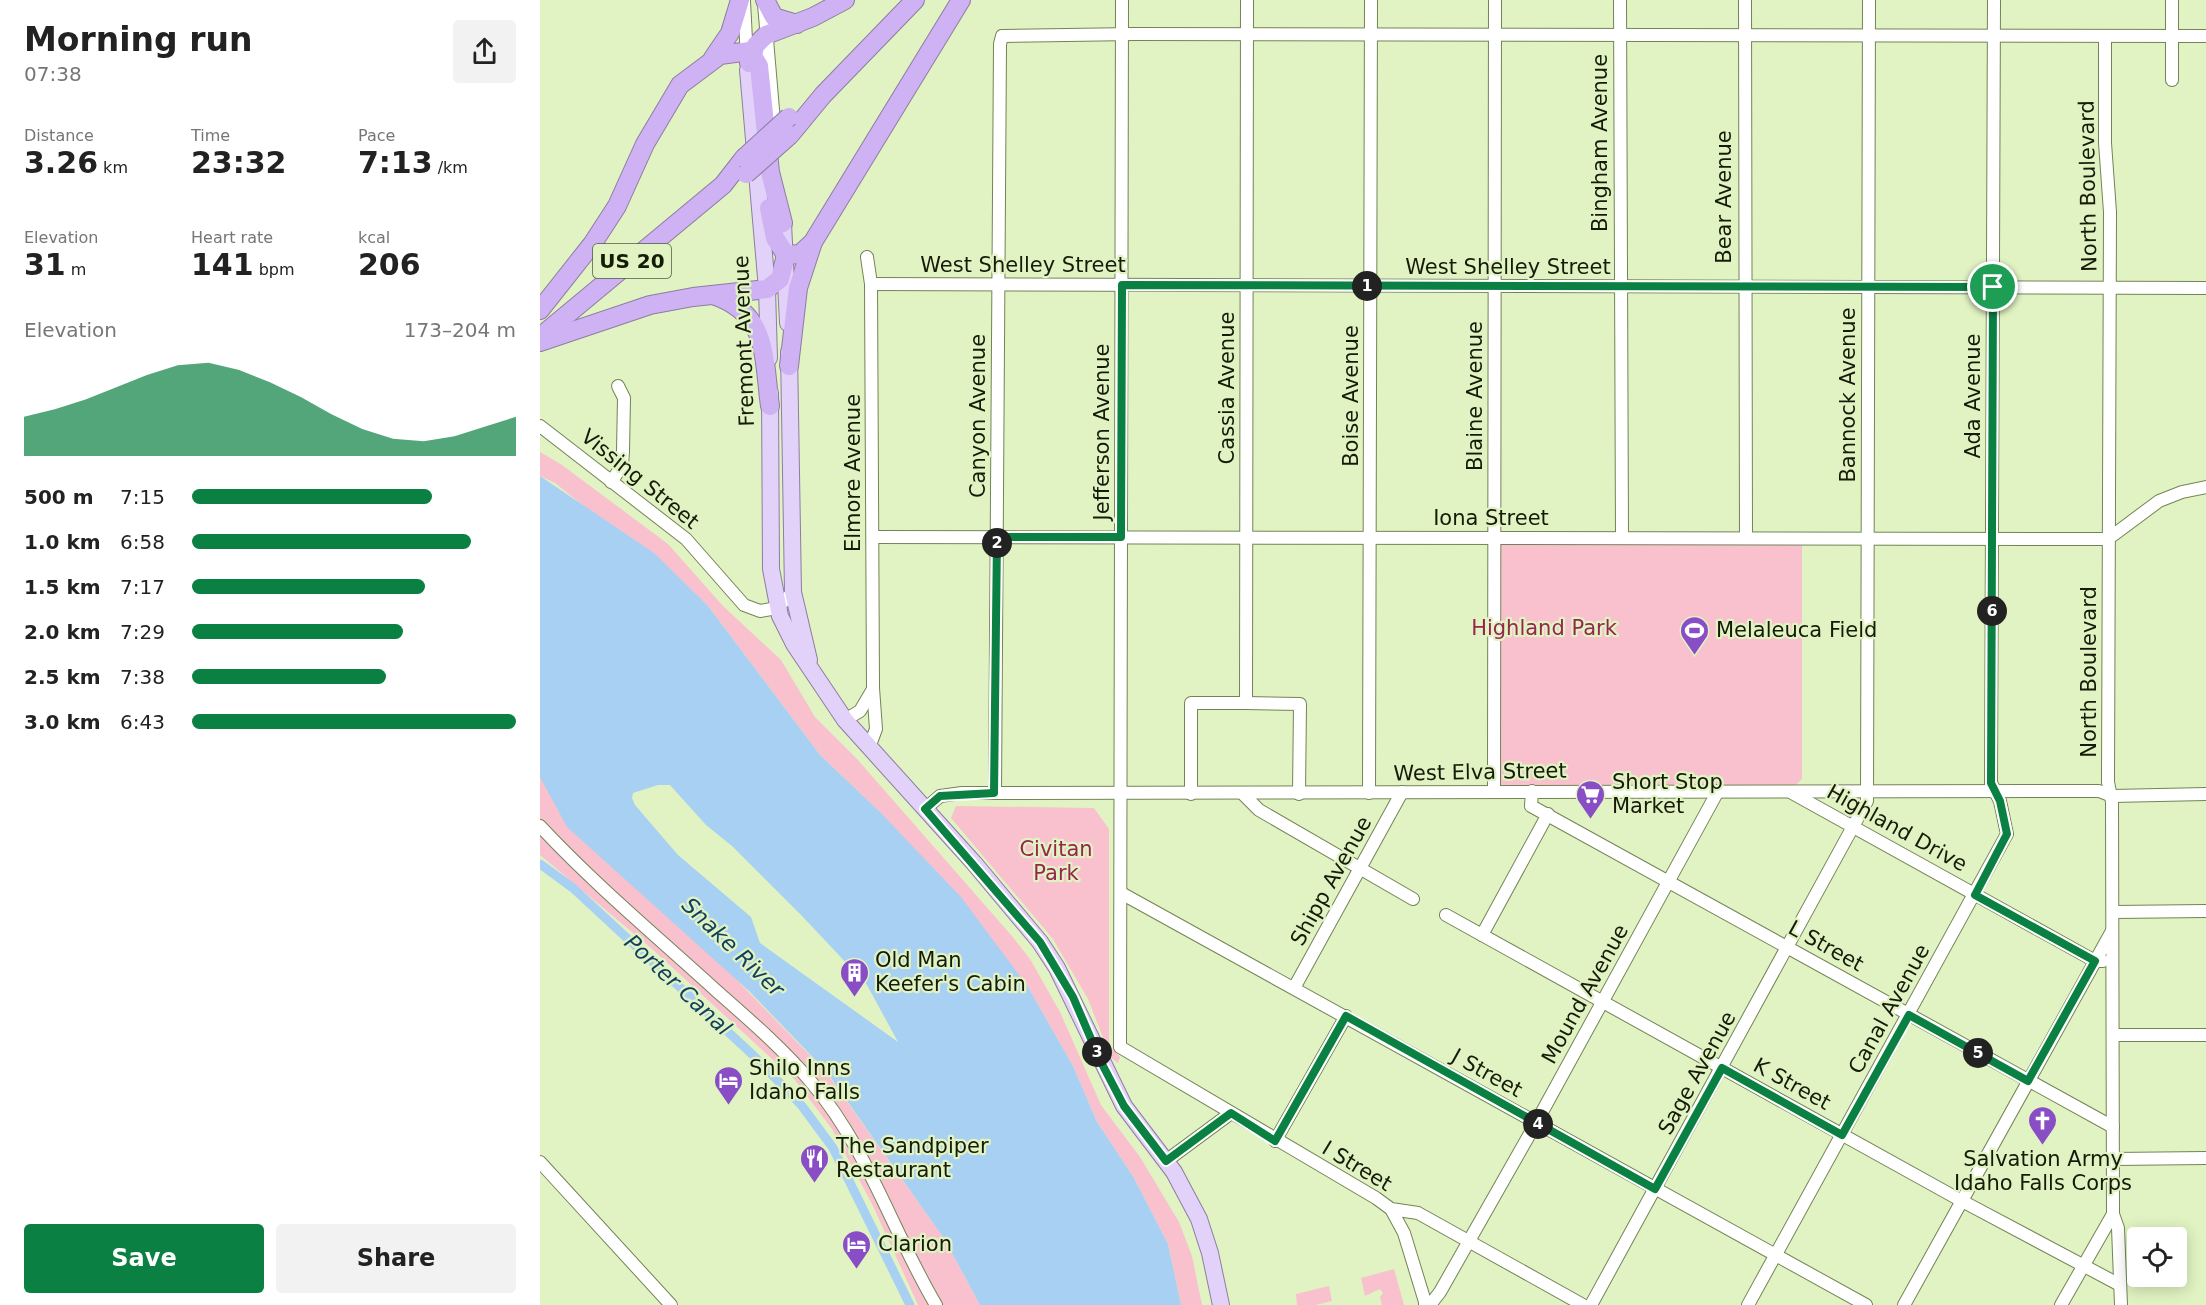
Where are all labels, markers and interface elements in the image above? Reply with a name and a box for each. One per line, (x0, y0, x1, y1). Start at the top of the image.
text: Morning run (24, 20, 252, 59)
button: share (453, 20, 516, 83)
street label: Bingham Avenue (1588, 54, 1612, 232)
text: 07:38 (24, 62, 82, 86)
street label: North Boulevard (2075, 100, 2101, 272)
text: Distance (24, 126, 94, 145)
text: Time (191, 126, 230, 145)
text: Pace (358, 126, 395, 145)
street label: Bear Avenue (1712, 130, 1736, 264)
text: 3.26 (24, 145, 98, 180)
text: 23:32 (191, 145, 287, 180)
text: 7:13 (358, 145, 433, 180)
text: km (98, 158, 128, 177)
text: /km (433, 158, 468, 177)
text: Elevation (24, 228, 98, 247)
text: Heart rate (191, 228, 273, 247)
text: kcal (358, 228, 390, 247)
road number: US 20 (593, 244, 671, 278)
text: 31 (24, 247, 66, 282)
text: 141 (191, 247, 254, 282)
text: 206 (358, 247, 421, 282)
street label: West Shelley Street (920, 253, 1126, 277)
street label: Fremont Avenue (729, 255, 759, 427)
street label: West Shelley Street (1405, 255, 1611, 279)
text: m (66, 260, 86, 279)
text: bpm (254, 260, 295, 279)
pin (1967, 261, 2018, 312)
icon: arrive (1976, 270, 2009, 303)
pin: 1 (1352, 271, 1382, 301)
text: 1 (1361, 276, 1373, 295)
street label: Bannock Avenue (1836, 307, 1860, 483)
street label: Cassia Avenue (1215, 312, 1239, 464)
text: Elevation (24, 318, 117, 342)
text: 173–204 m (404, 318, 516, 342)
street label: Blaine Avenue (1463, 321, 1487, 471)
street label: Boise Avenue (1339, 325, 1363, 467)
street label: Canyon Avenue (966, 334, 990, 498)
street label: Ada Avenue (1961, 334, 1985, 458)
street label: Jefferson Avenue (1090, 344, 1114, 522)
street label: Elmore Avenue (841, 394, 865, 552)
street label: Vissing Street (576, 424, 704, 534)
text: 500 m (24, 485, 94, 509)
text: 7:15 (120, 485, 165, 509)
street label: Iona Street (1433, 506, 1549, 530)
pin: 2 (982, 528, 1012, 558)
text: 1.0 km (24, 530, 101, 554)
text: 6:58 (120, 530, 165, 554)
text: 2 (991, 533, 1003, 552)
text: 1.5 km (24, 575, 101, 599)
text: 7:17 (120, 575, 165, 599)
street label: North Boulevard (2077, 586, 2101, 758)
pin: 6 (1977, 596, 2007, 626)
text: 6 (1986, 601, 1998, 620)
sports icon: Melaleuca Field (1679, 614, 1711, 656)
park label: Highland Park (1471, 616, 1618, 640)
place label: Melaleuca Field (1716, 618, 1877, 642)
text: 2.0 km (24, 620, 101, 644)
text: 7:29 (120, 620, 165, 644)
text: 2.5 km (24, 665, 101, 689)
text: 7:38 (120, 665, 165, 689)
text: 3.0 km (24, 710, 101, 734)
text: 6:43 (120, 710, 165, 734)
street label: West Elva Street (1393, 758, 1567, 786)
place label: Short Stop Market (1612, 770, 1723, 818)
supermarket icon: Short Stop Market (1575, 778, 1607, 820)
street label: Highland Drive (1823, 780, 1971, 876)
street label: Shipp Avenue (1286, 812, 1376, 950)
park label: Civitan Park (1019, 837, 1093, 885)
water label: Snake River (677, 892, 790, 1003)
street label: L Street (1784, 916, 1868, 976)
street label: Mound Avenue (1537, 920, 1633, 1068)
water label: Porter Canal (620, 929, 736, 1041)
street label: Canal Avenue (1844, 940, 1934, 1078)
place label: Old Man Keefer's Cabin (875, 948, 1026, 996)
building icon: Old Man Keefer's Cabin (838, 956, 870, 998)
street label: Sage Avenue (1653, 1007, 1741, 1139)
pin: 3 (1082, 1037, 1112, 1067)
pin: 5 (1963, 1038, 1993, 1068)
text: 3 (1091, 1042, 1103, 1061)
street label: J Street (1446, 1043, 1526, 1102)
text: 5 (1972, 1043, 1984, 1062)
street label: K Street (1749, 1053, 1835, 1115)
place label: Shilo Inns Idaho Falls (749, 1056, 860, 1104)
hotel icon: Shilo Inns Idaho Falls (712, 1064, 744, 1106)
church icon: Salvation Army Idaho Falls Corps (2027, 1104, 2059, 1146)
pin: 4 (1523, 1109, 1553, 1139)
text: 4 (1532, 1114, 1544, 1133)
place label: The Sandpiper Restaurant (835, 1134, 989, 1182)
street label: I Street (1318, 1136, 1396, 1196)
restaurant icon: The Sandpiper Restaurant (799, 1142, 831, 1184)
place label: Salvation Army Idaho Falls Corps (1954, 1147, 2132, 1195)
button: Save (24, 1224, 264, 1293)
button: Share (276, 1224, 516, 1293)
map controls (2127, 1227, 2187, 1287)
button: locate (2127, 1227, 2187, 1287)
hotel icon: Clarion (841, 1228, 873, 1270)
place label: Clarion (878, 1232, 952, 1256)

